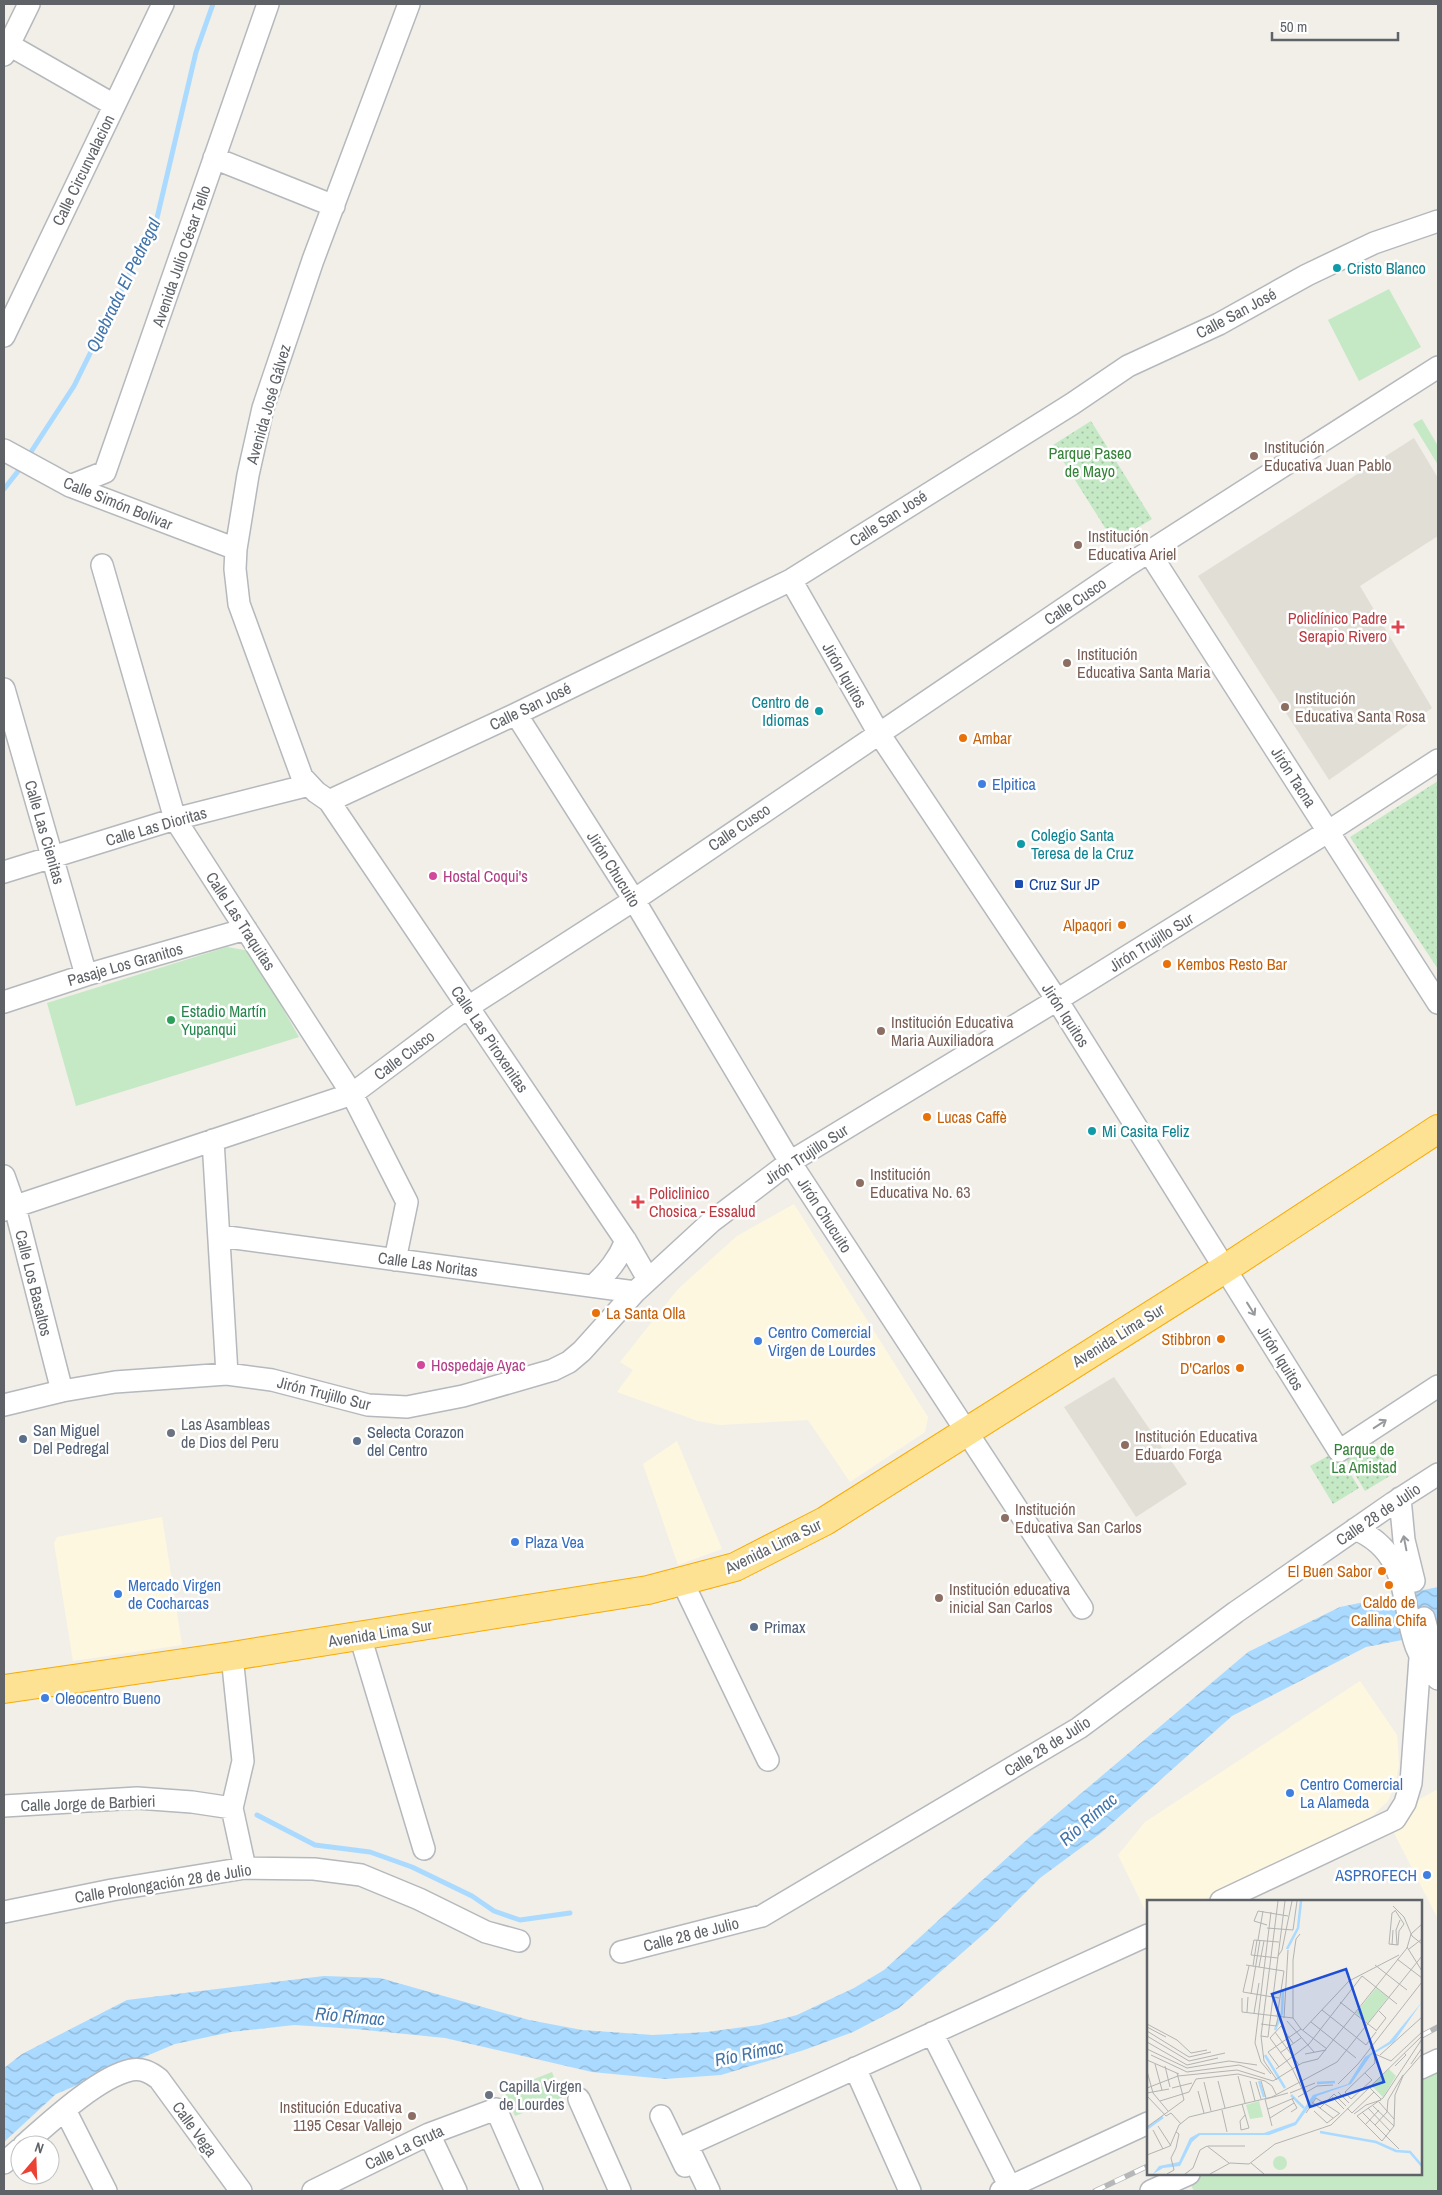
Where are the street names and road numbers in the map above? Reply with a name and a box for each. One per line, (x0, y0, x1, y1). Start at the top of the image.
street label: Calle Circunvalacion (47, 111, 119, 229)
street label: Avenida Julio César Tello (146, 182, 216, 331)
street label: Calle San José (1192, 283, 1280, 343)
street label: Avenida José Gálvez (240, 341, 296, 467)
street label: Calle Simón Bolivar (60, 471, 176, 535)
street label: Calle San José (845, 485, 931, 551)
street label: Calle Cusco (1040, 572, 1110, 630)
street label: Jirón Iquitos (817, 638, 873, 712)
street label: Calle San José (486, 677, 574, 735)
street label: Jirón Tacna (1266, 743, 1322, 812)
street label: Calle Las Cienitas (20, 777, 70, 887)
street label: Calle Cusco (704, 798, 774, 856)
street label: Calle Las Dioritas (103, 801, 209, 851)
street label: Jirón Chucuito (582, 827, 646, 911)
street label: Calle Las Traquitas (201, 868, 281, 974)
street label: Jirón Trujillo Sur (1105, 907, 1198, 977)
street label: Pasaje Los Granitos (65, 937, 185, 991)
street label: Jirón Iquitos (1037, 979, 1095, 1051)
street label: Calle Las Piroxenitas (446, 981, 534, 1097)
street label: Calle Cusco (369, 1025, 439, 1085)
street label: Jirón Trujillo Sur (760, 1118, 853, 1189)
street label: Jirón Chucuito (793, 1173, 857, 1257)
street label: Calle Los Basaltos (10, 1228, 58, 1338)
street label: Calle Las Noritas (377, 1246, 479, 1282)
street label: Avenida Lima Sur (1067, 1298, 1169, 1373)
street label: Jirón Iquitos (1253, 1322, 1309, 1394)
street label: Jirón Trujillo Sur (275, 1371, 374, 1415)
street label: Calle 28 de Julio (1331, 1478, 1425, 1550)
street label: Avenida Lima Sur (720, 1513, 825, 1579)
street label: Avenida Lima Sur (326, 1614, 434, 1652)
street label: Calle 28 de Julio (1000, 1711, 1094, 1781)
street label: Calle Jorge de Barbieri (20, 1790, 156, 1816)
street label: Calle Prolongación 28 de Julio (73, 1858, 253, 1908)
street label: Calle 28 de Julio (641, 1912, 741, 1956)
street label: Calle Vega (167, 2097, 223, 2162)
street label: Calle La Gruta (361, 2119, 448, 2175)

